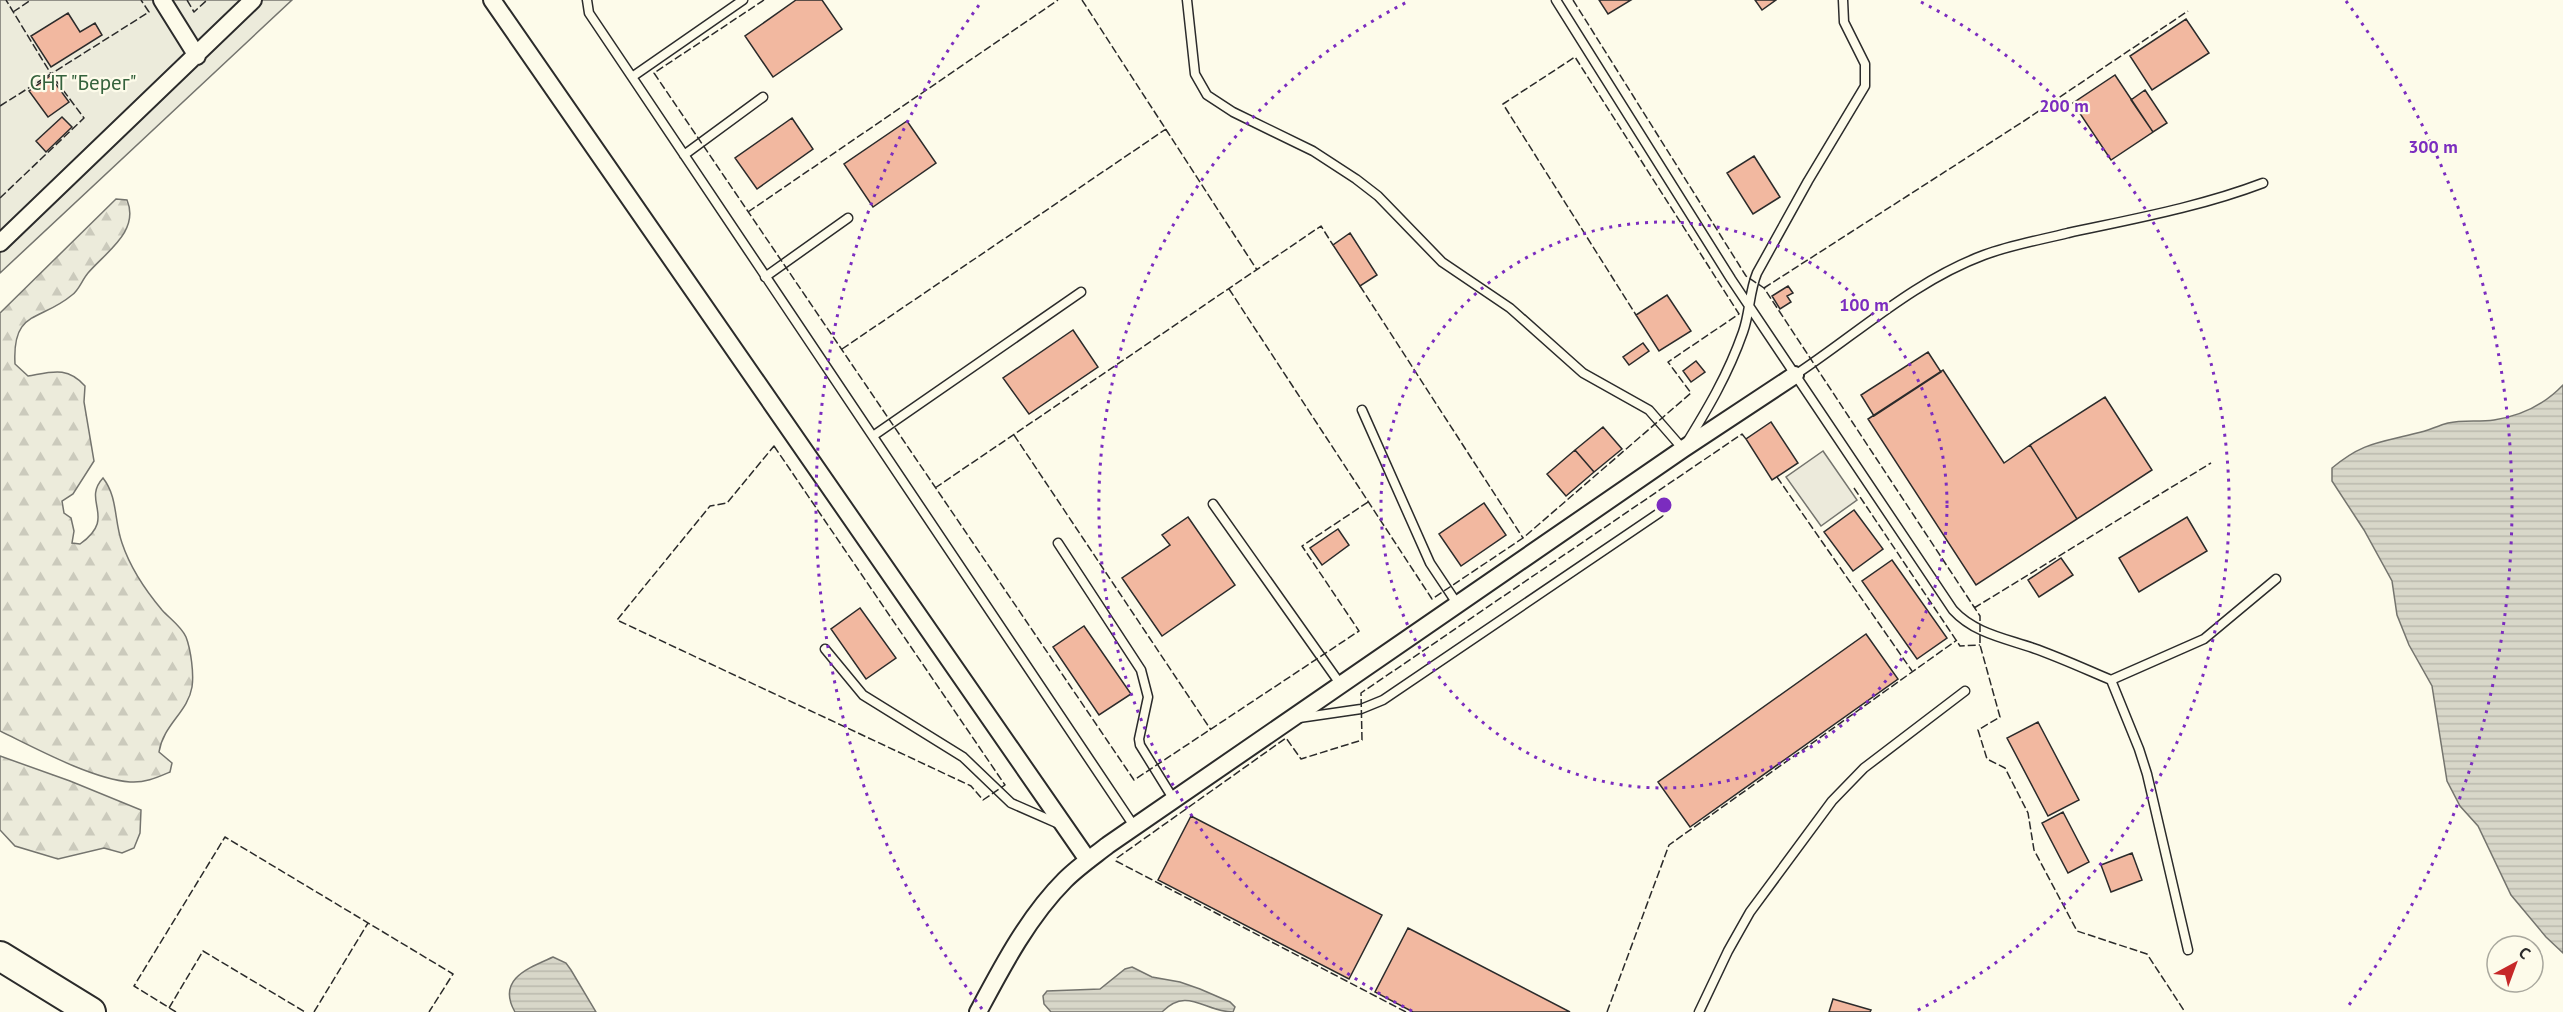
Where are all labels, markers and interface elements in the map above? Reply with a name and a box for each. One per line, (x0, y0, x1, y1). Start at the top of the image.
park label: СНТ "Берег" (29, 69, 137, 96)
text: 200 m (2039, 94, 2089, 117)
text: 300 m (2408, 135, 2458, 158)
text: 100 m (1839, 293, 1889, 316)
centre of rings (1654, 495, 1674, 515)
north arrow (2485, 934, 2545, 994)
text: С (2515, 942, 2535, 963)

